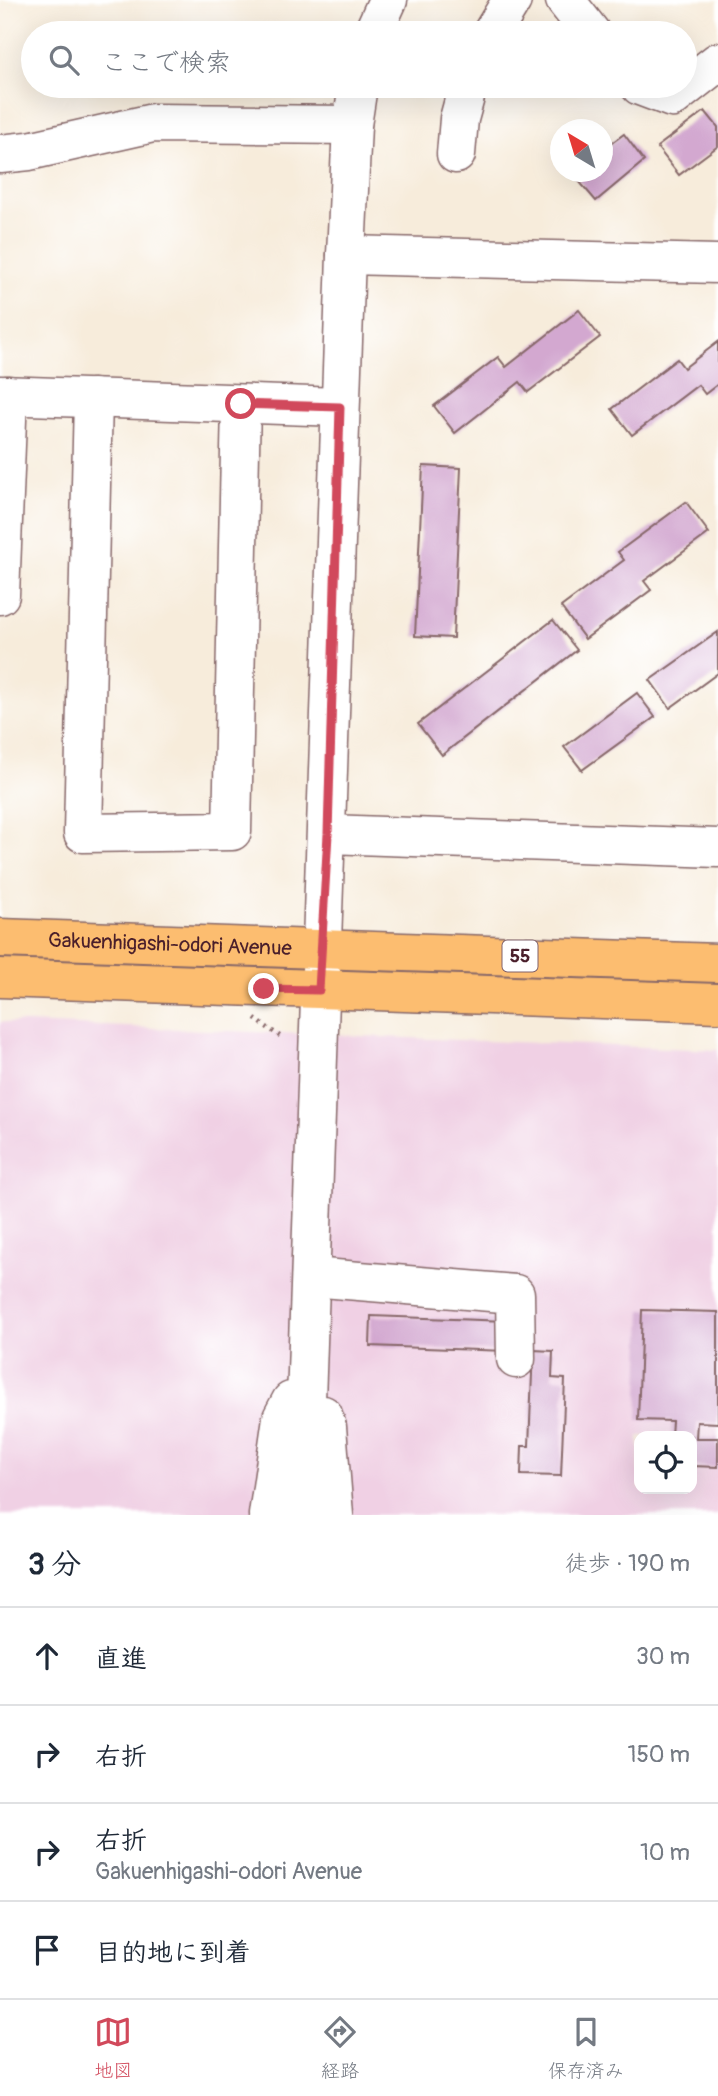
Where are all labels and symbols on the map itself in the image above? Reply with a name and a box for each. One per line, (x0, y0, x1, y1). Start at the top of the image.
north arrow (550, 119, 613, 182)
route start (225, 388, 256, 419)
street label: Gakuenhigashi-odori Avenue (47, 926, 293, 962)
road number: 55 (503, 940, 538, 972)
route end (248, 973, 279, 1004)

